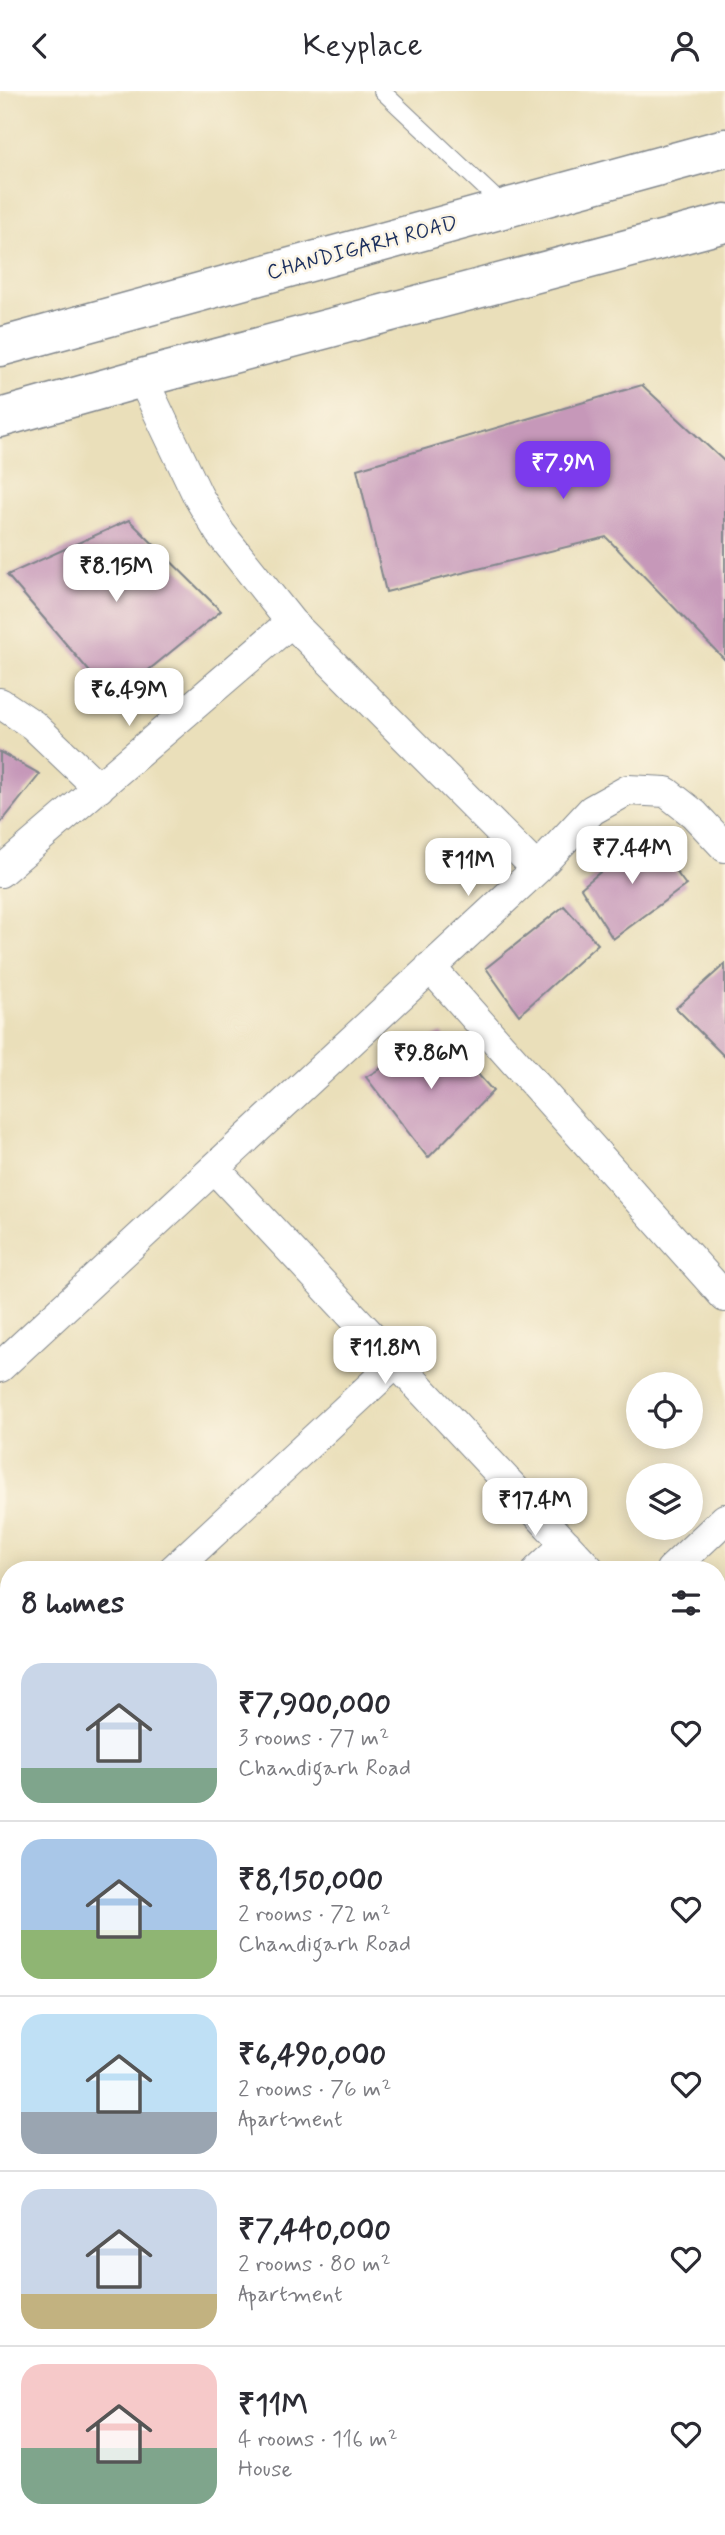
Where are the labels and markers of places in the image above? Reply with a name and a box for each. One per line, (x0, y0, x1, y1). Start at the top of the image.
pin: ₹7.9M (514, 441, 612, 501)
pin: ₹8.15M (59, 545, 173, 604)
pin: ₹6.49M (72, 669, 186, 728)
pin: ₹7.44M (575, 827, 689, 886)
pin: ₹11M (427, 839, 509, 898)
pin: ₹9.86M (374, 1031, 488, 1091)
pin: ₹11.8M (328, 1327, 442, 1386)
pin: ₹17.4M (478, 1479, 592, 1538)

